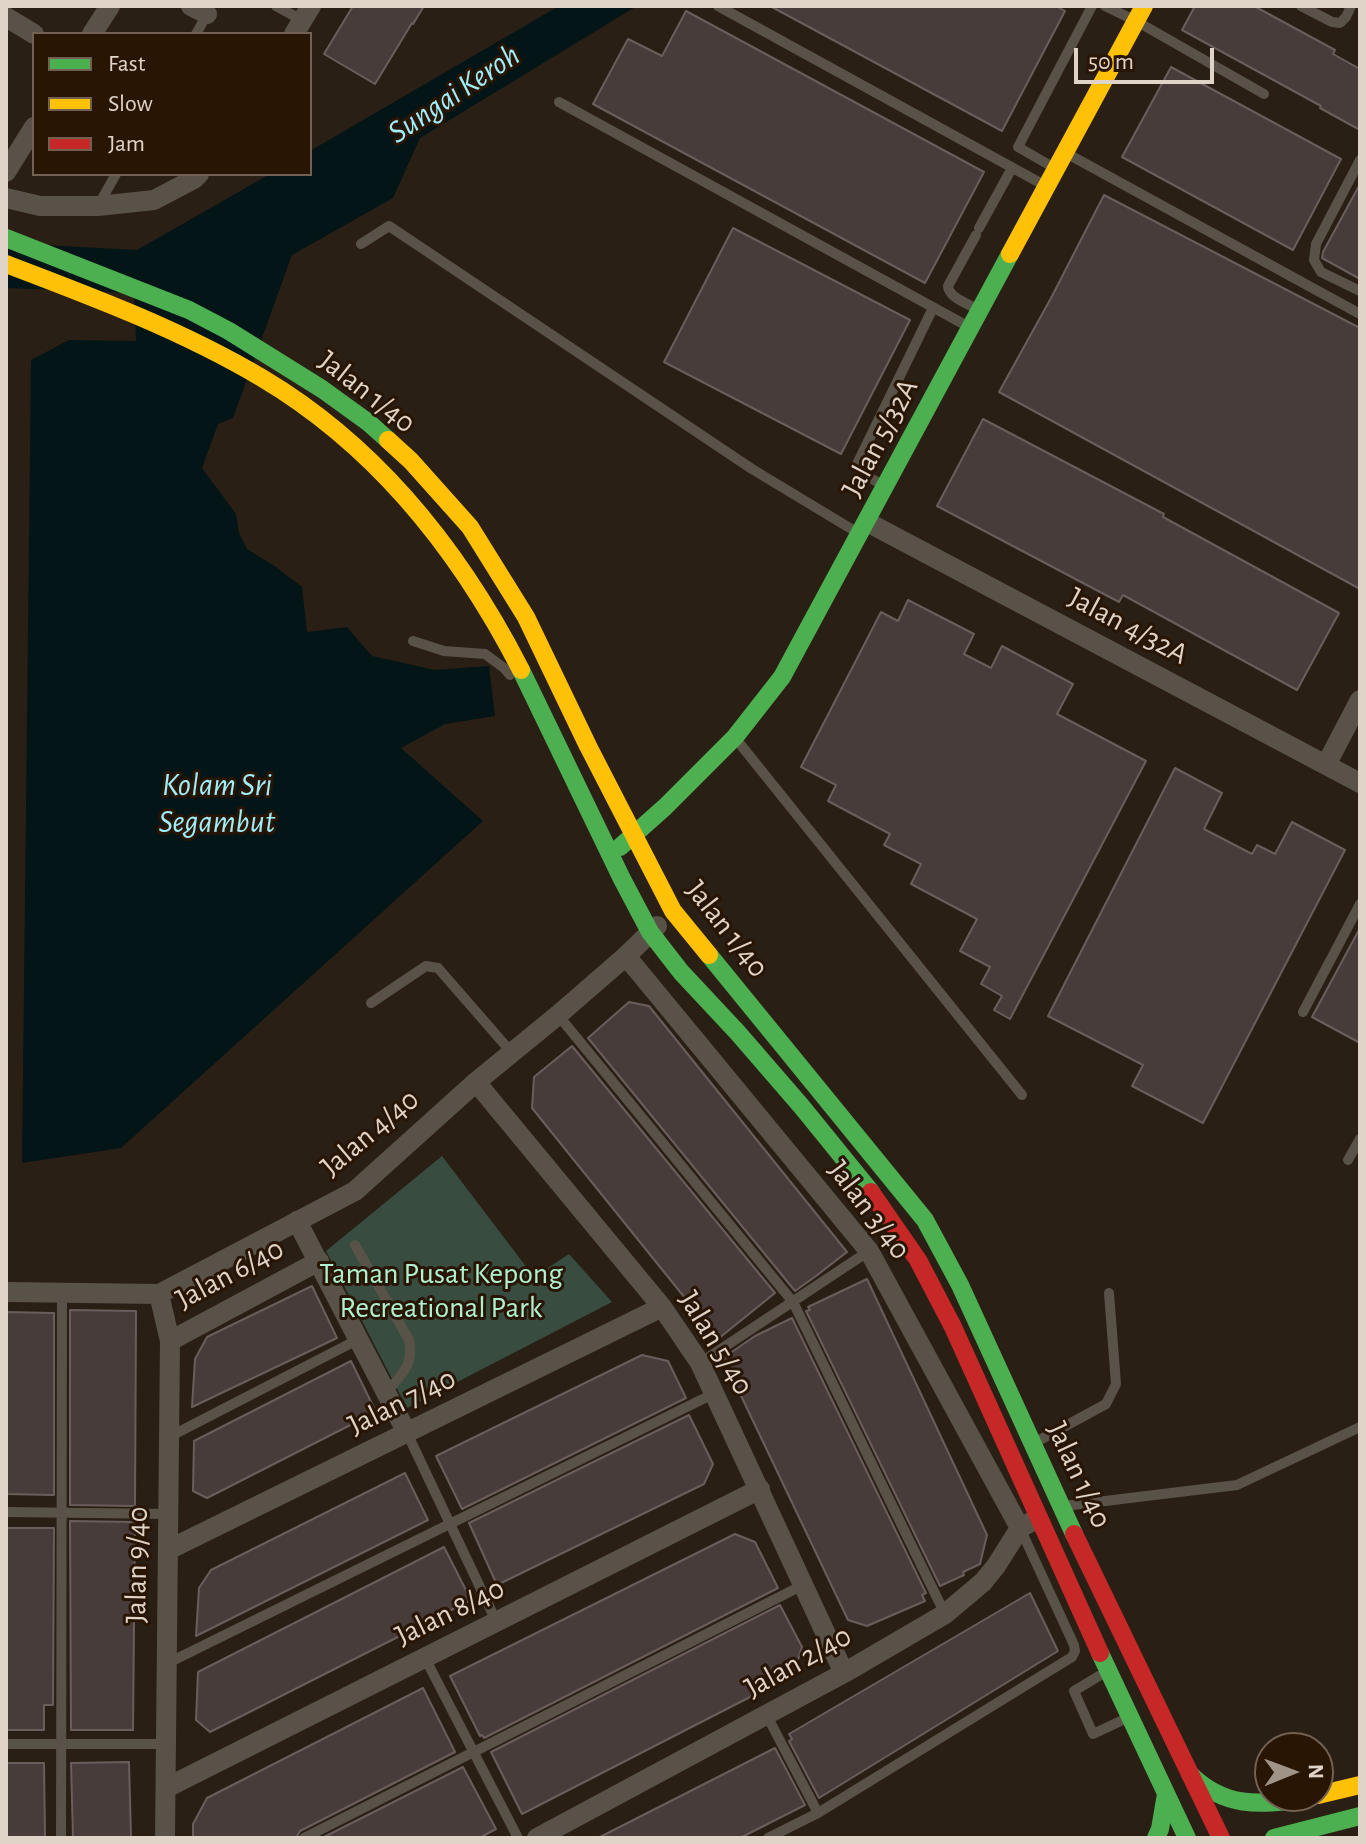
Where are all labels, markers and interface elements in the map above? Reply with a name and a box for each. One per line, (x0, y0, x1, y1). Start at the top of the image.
legend (32, 32, 312, 176)
scale bar (1078, 32, 1218, 82)
water label: Sungai Keroh (381, 36, 527, 152)
text: 50 m (1088, 50, 1134, 74)
text: Fast (108, 52, 145, 76)
text: Slow (108, 92, 153, 116)
text: Jam (108, 132, 145, 156)
street label: Jalan 1/40 (311, 343, 423, 441)
street label: Jalan 5/32A (834, 373, 926, 503)
street label: Jalan 4/32A (1062, 580, 1194, 672)
water label: Kolam Sri Segambut (159, 766, 275, 841)
street label: Jalan 1/40 (678, 873, 776, 985)
street label: Jalan 4/40 (314, 1082, 426, 1184)
street label: Jalan 3/40 (820, 1153, 918, 1267)
street label: Jalan 6/40 (170, 1231, 290, 1317)
park label: Taman Pusat Kepong Recreational Park (319, 1256, 563, 1326)
street label: Jalan 5/40 (671, 1284, 761, 1402)
street label: Jalan 7/40 (342, 1361, 462, 1443)
street label: Jalan 1/40 (1039, 1416, 1119, 1534)
street label: Jalan 9/40 (118, 1506, 156, 1624)
street label: Jalan 8/40 (390, 1570, 510, 1654)
street label: Jalan 2/40 (738, 1618, 858, 1706)
north arrow (1254, 1732, 1334, 1812)
text: N (1305, 1764, 1327, 1779)

